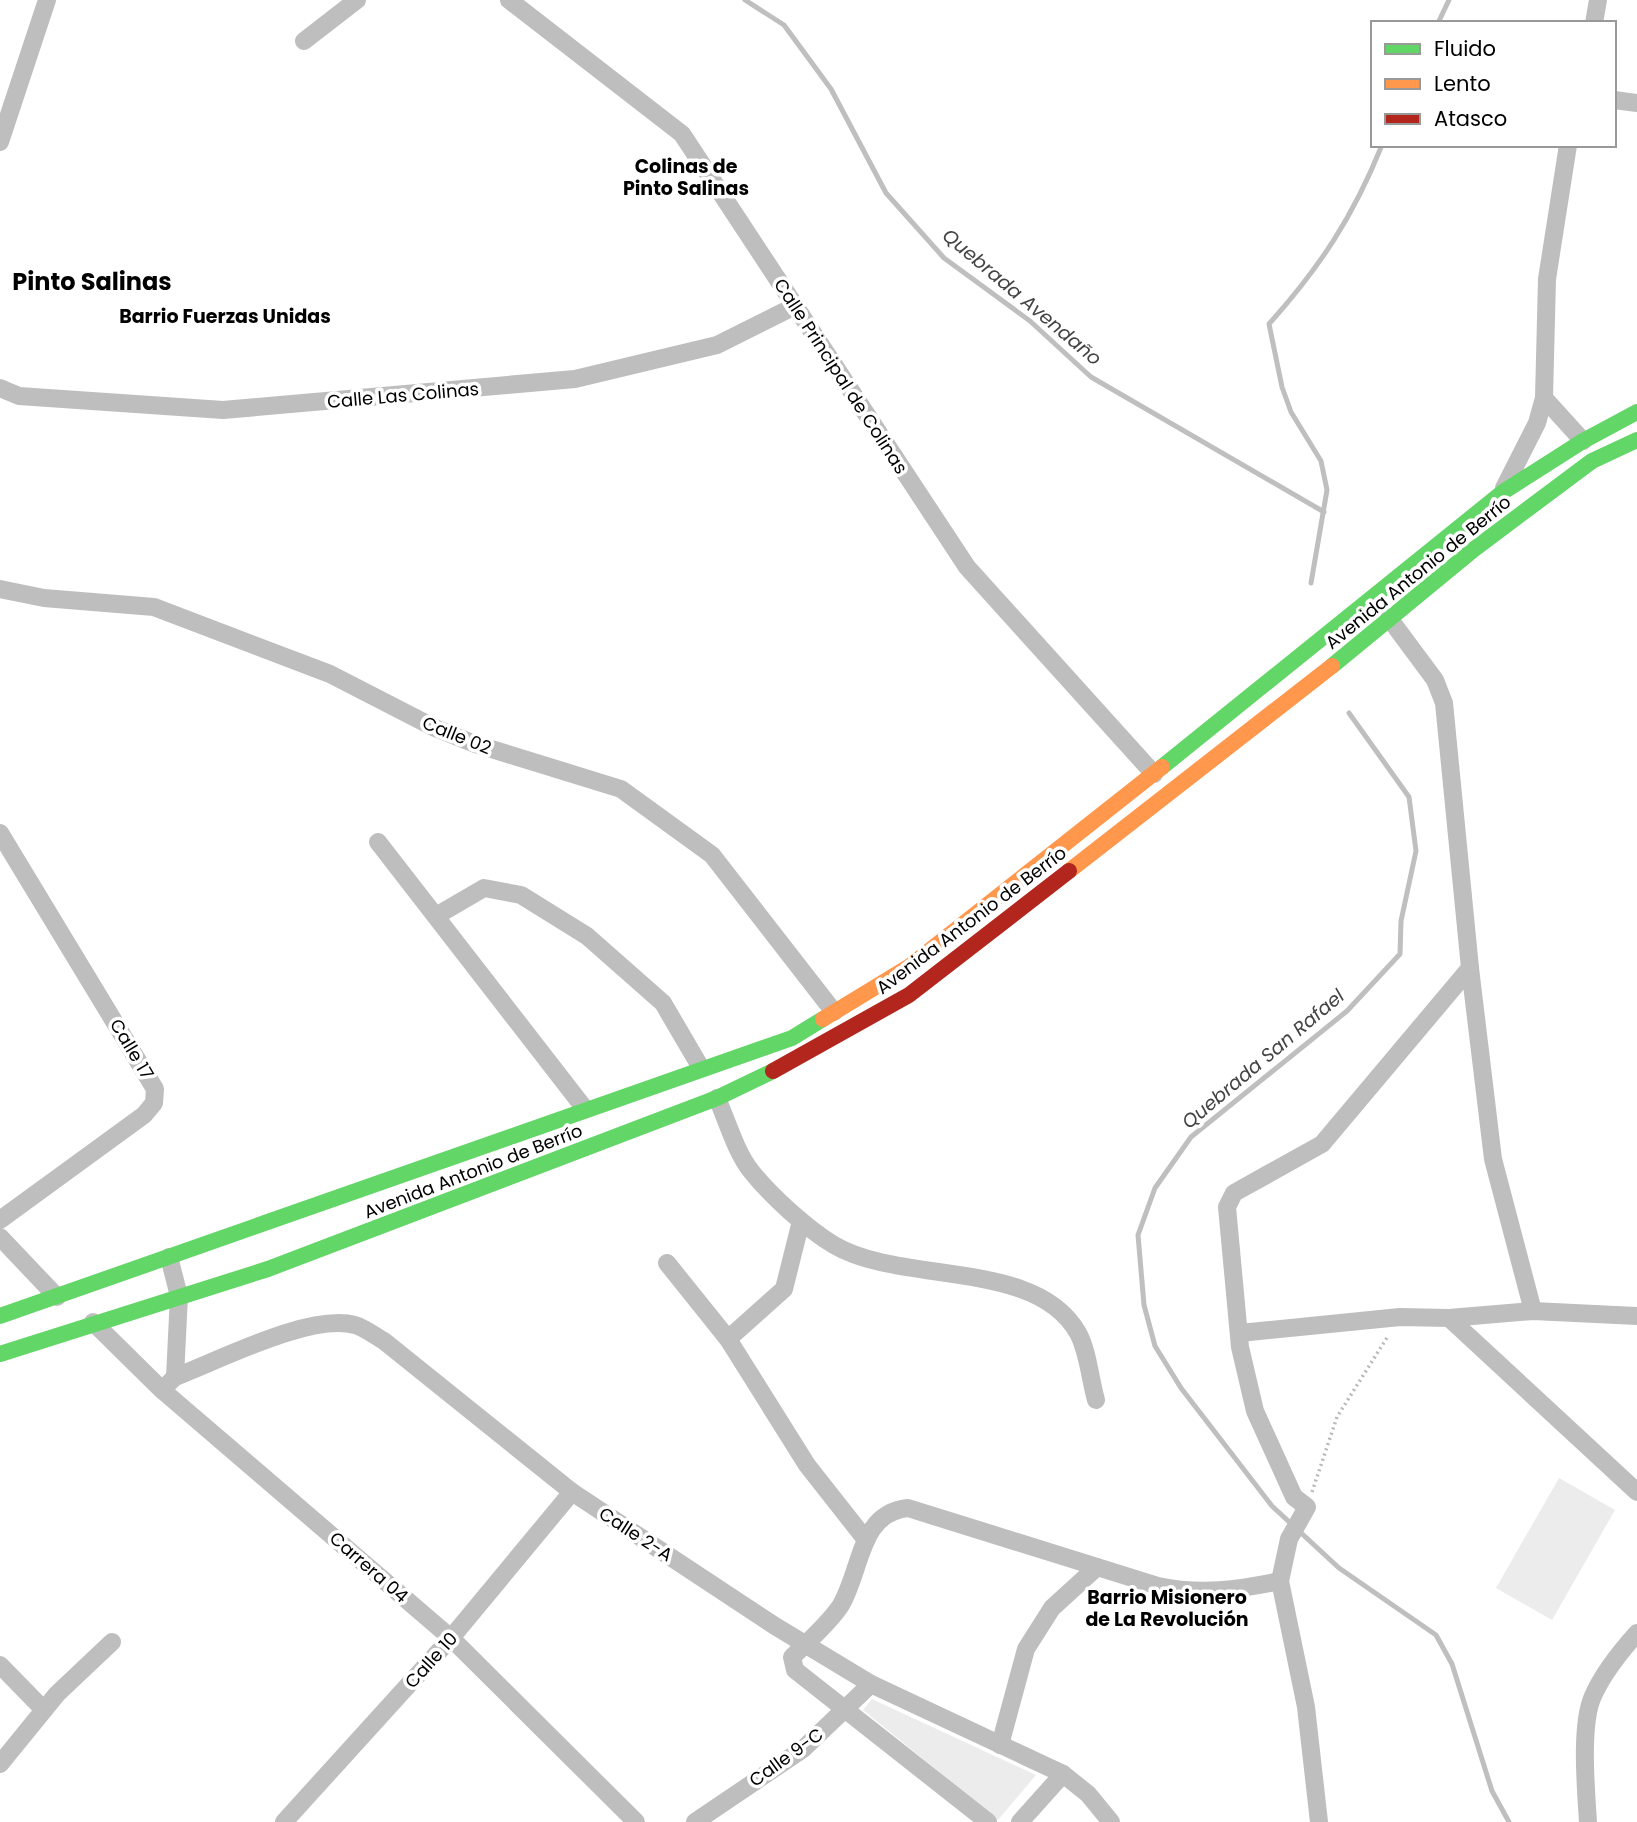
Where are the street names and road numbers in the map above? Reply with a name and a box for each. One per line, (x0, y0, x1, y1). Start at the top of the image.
street label: Calle Principal de Colinas (768, 273, 914, 479)
street label: Calle Las Colinas (326, 376, 480, 414)
street label: Avenida Antonio de Berrío (1320, 489, 1516, 655)
street label: Calle 02 (419, 710, 495, 760)
street label: Avenida Antonio de Berrío (871, 840, 1071, 1000)
street label: Calle 17 (104, 1014, 160, 1084)
street label: Avenida Antonio de Berrío (360, 1118, 586, 1224)
street label: Calle 2-A (594, 1501, 678, 1567)
street label: Carrera 04 (324, 1526, 414, 1608)
street label: Calle 10 (399, 1626, 463, 1694)
street label: Calle 9-C (744, 1722, 828, 1792)

